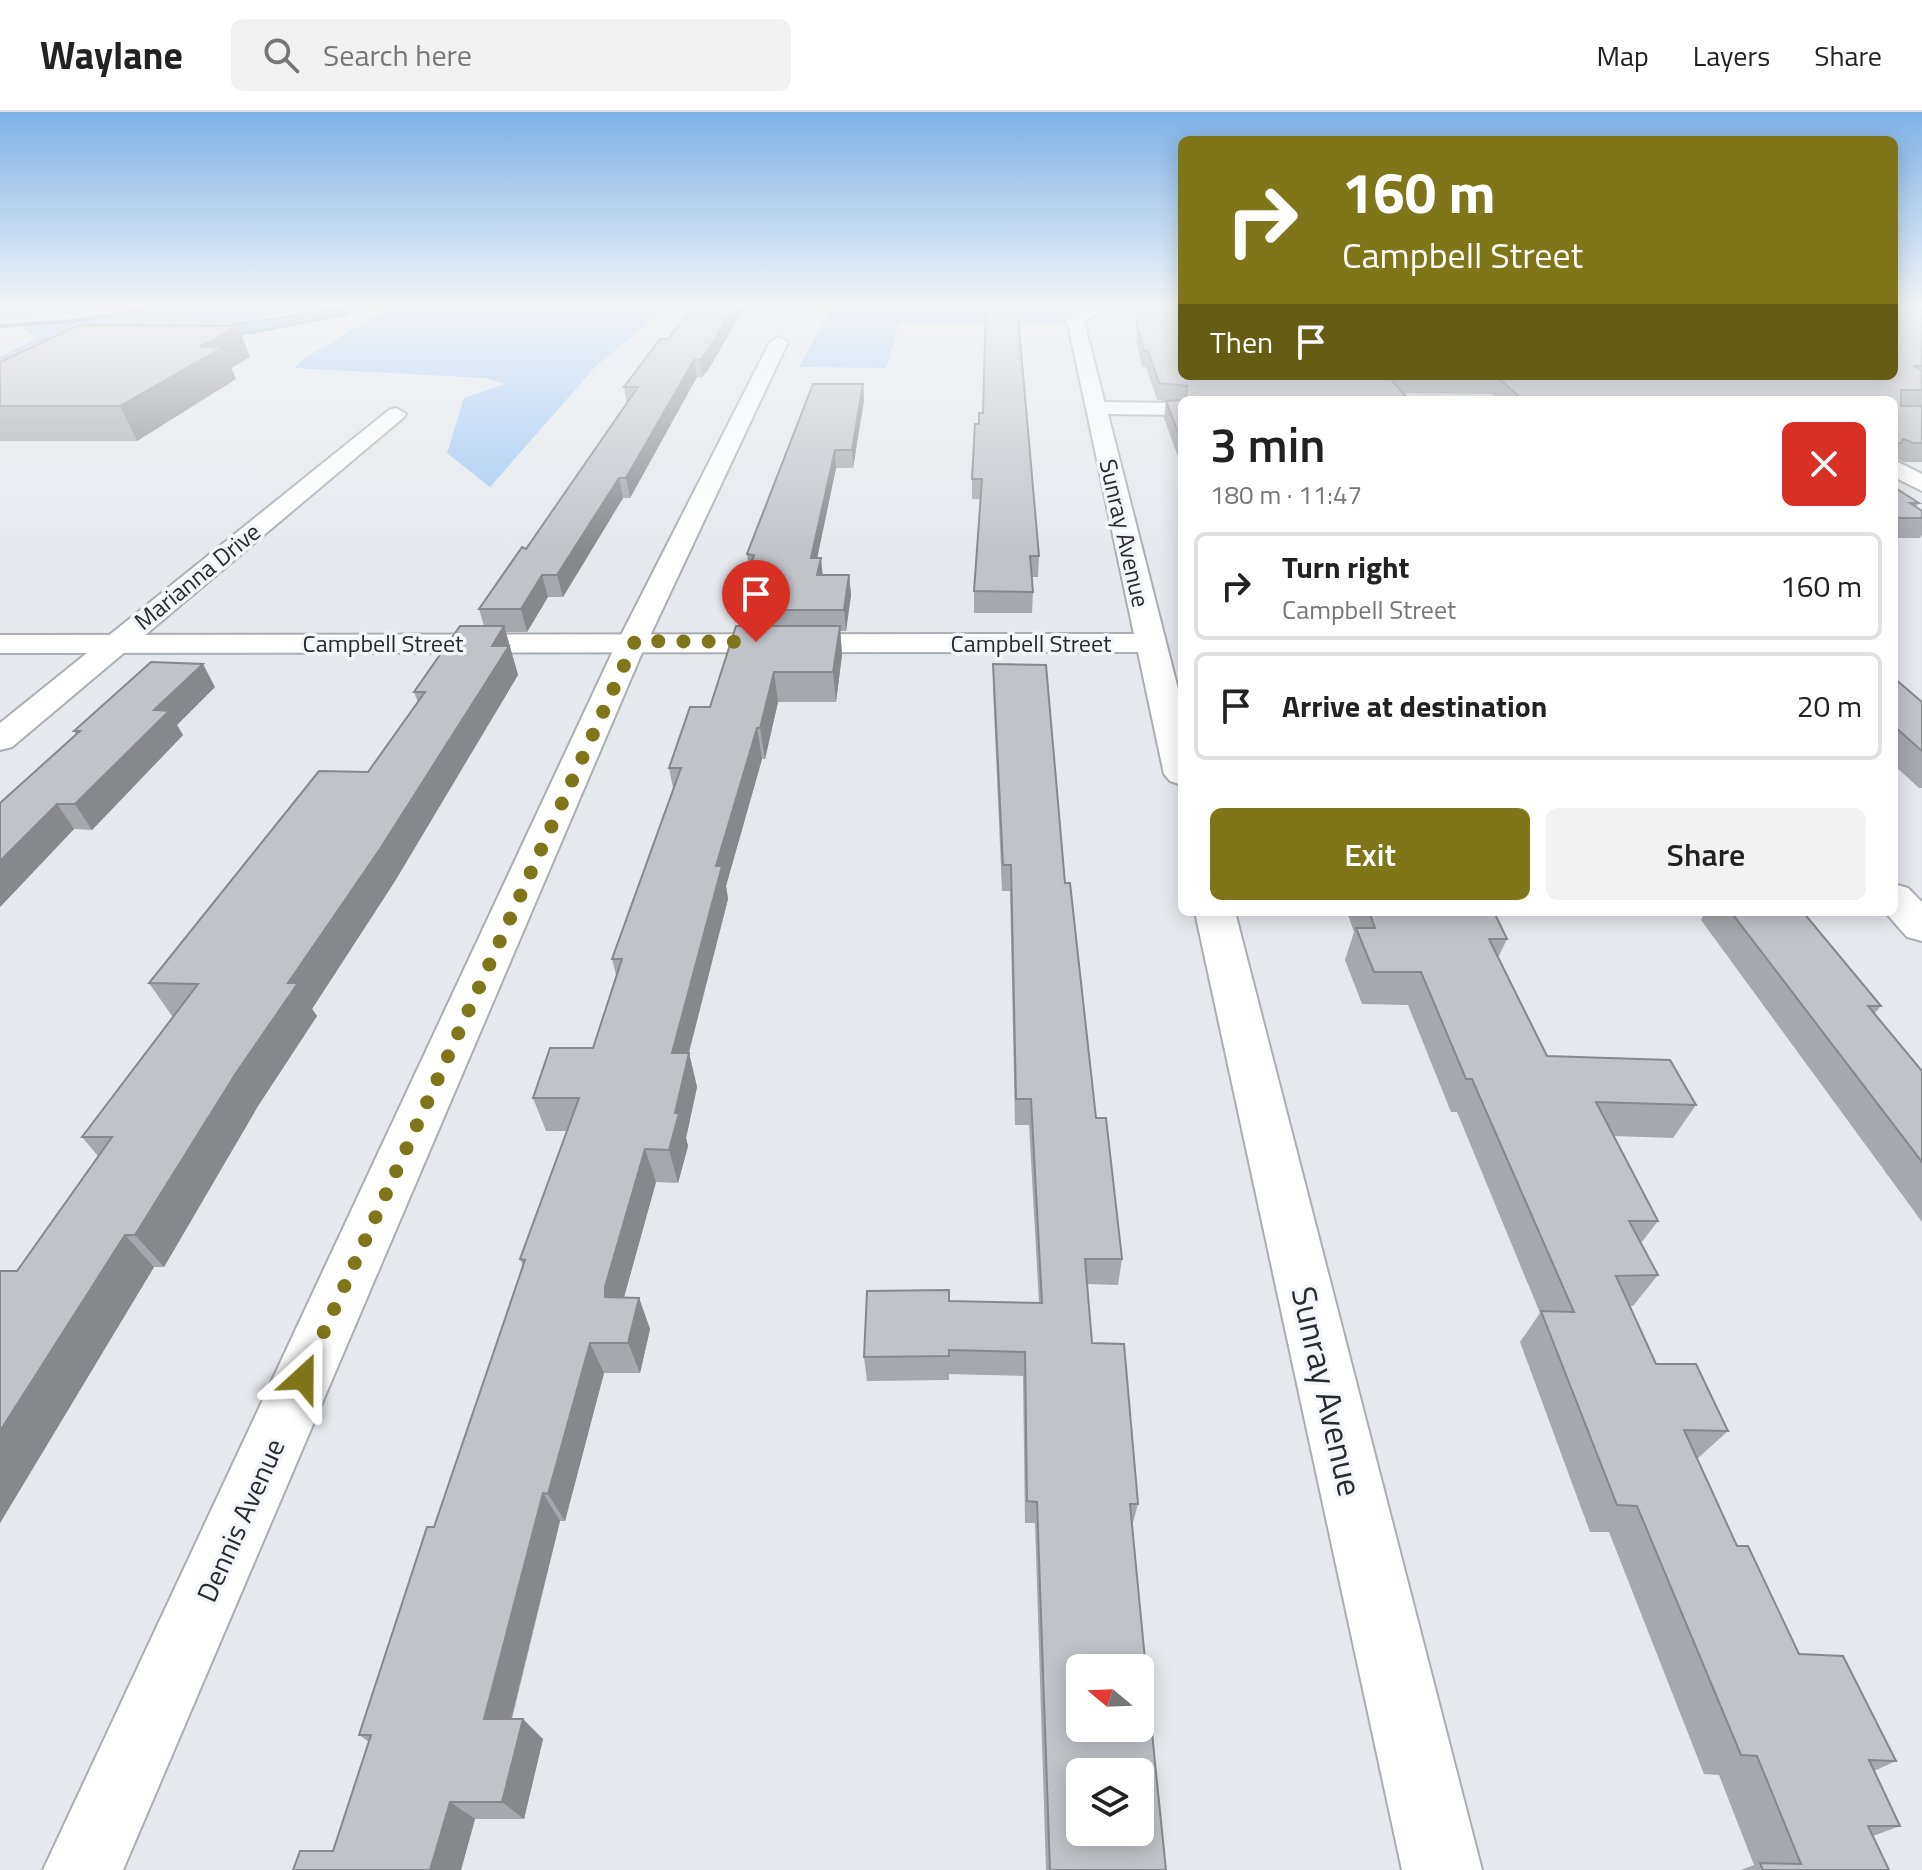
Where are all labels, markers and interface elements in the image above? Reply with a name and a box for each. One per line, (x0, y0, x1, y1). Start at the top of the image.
search box (231, 19, 791, 91)
text: Waylane (40, 26, 183, 84)
text: Search here (323, 32, 472, 78)
icon: search (259, 33, 303, 77)
text: Map (1596, 34, 1649, 77)
text: Layers (1693, 34, 1770, 77)
text: Share (1814, 34, 1882, 77)
text: 160 m (1342, 150, 1495, 235)
icon: right (1210, 168, 1314, 272)
text: Campbell Street (1342, 227, 1583, 282)
text: Then (1210, 319, 1273, 365)
icon: arrive (1289, 320, 1333, 364)
text: 3 min (1210, 408, 1325, 481)
button: close (1782, 422, 1866, 506)
street label: Sunray Avenue (1091, 455, 1159, 611)
text: 180 m · 11:47 (1210, 475, 1362, 514)
street label: Marianna Drive (126, 514, 268, 638)
text: Turn right (1282, 544, 1410, 590)
pin (722, 560, 790, 642)
text: 160 m (1780, 563, 1862, 609)
icon: right (1214, 564, 1258, 608)
icon: arrive (734, 572, 778, 616)
text: Campbell Street (1282, 590, 1456, 629)
street label: Campbell Street (303, 625, 464, 661)
street label: Campbell Street (951, 625, 1112, 661)
text: Arrive at destination (1282, 683, 1547, 729)
text: 20 m (1797, 683, 1862, 729)
icon: arrive (1214, 684, 1258, 728)
button: Exit (1210, 808, 1530, 900)
button: Share (1546, 808, 1866, 900)
street label: Sunray Avenue (1279, 1281, 1377, 1501)
position arrow (261, 1336, 345, 1420)
street label: Dennis Avenue (185, 1431, 295, 1609)
north arrow (1066, 1654, 1154, 1742)
map controls (1066, 1654, 1154, 1846)
button: layers (1066, 1758, 1154, 1846)

